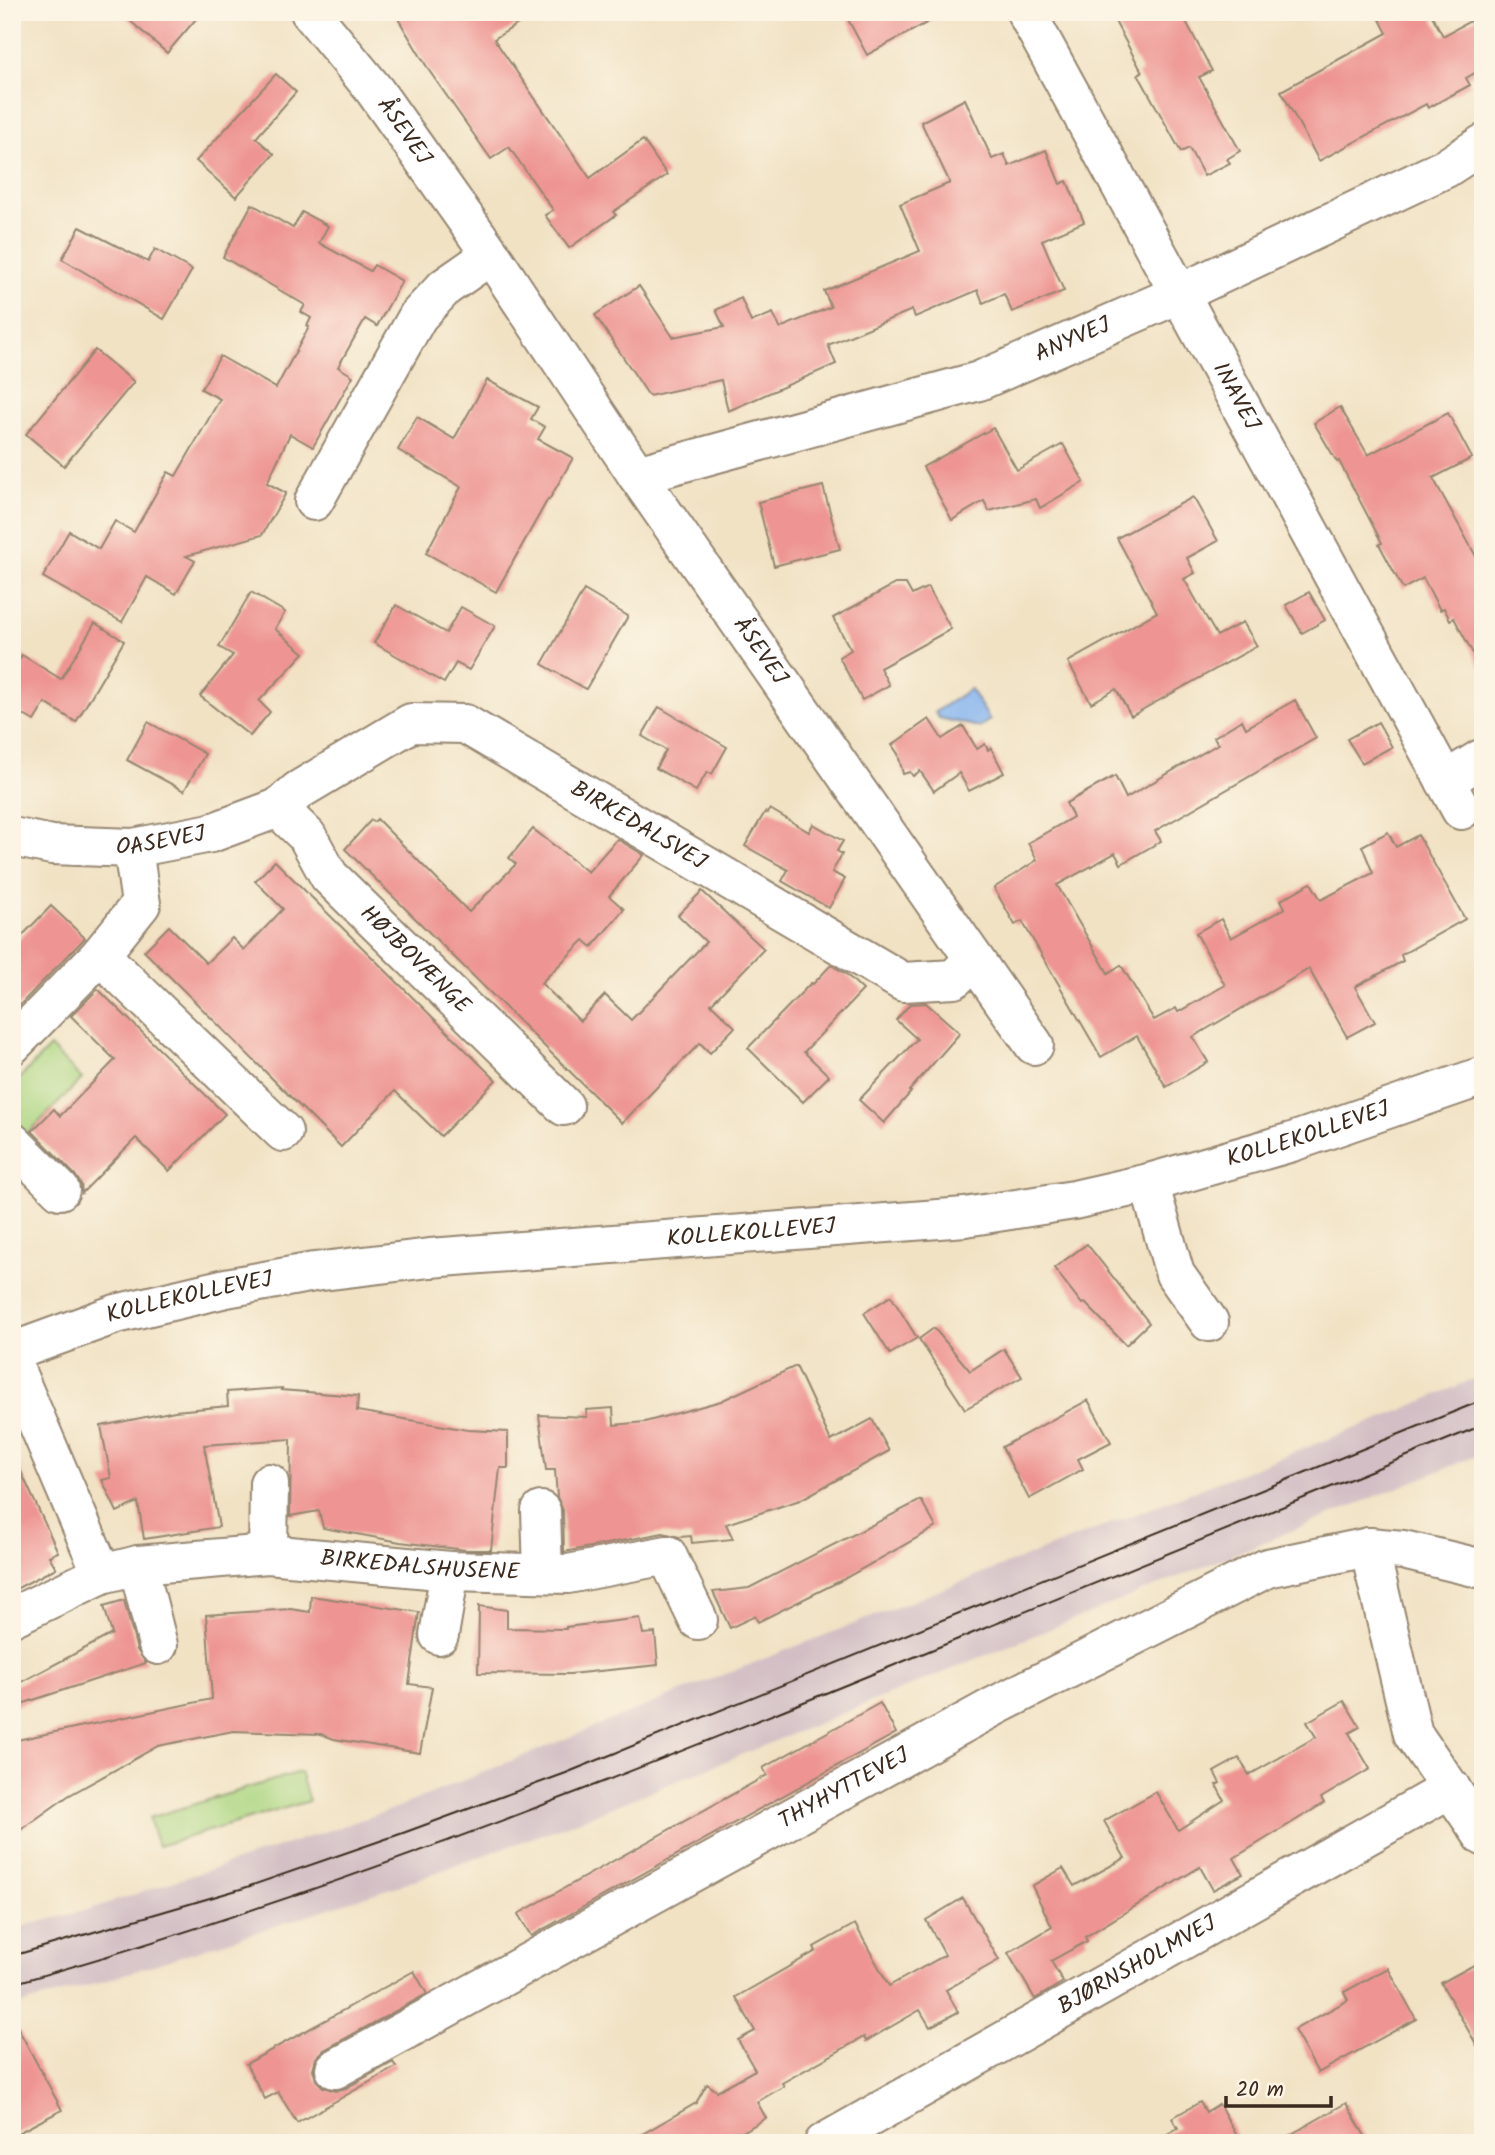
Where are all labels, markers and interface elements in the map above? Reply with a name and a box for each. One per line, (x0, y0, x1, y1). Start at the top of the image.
street label: ÅSEVEJ (367, 90, 441, 174)
street label: ANYVEJ (1029, 307, 1117, 373)
street label: INAVEJ (1202, 356, 1270, 438)
street label: ÅSEVEJ (723, 610, 797, 694)
street label: BIRKEDALSVEJ (563, 772, 714, 881)
street label: OASEVEJ (115, 816, 210, 866)
street label: HØJBOVÆNGE (351, 897, 479, 1023)
street label: KOLLEKOLLEVEJ (1223, 1091, 1395, 1178)
street label: KOLLEKOLLEVEJ (665, 1209, 838, 1258)
street label: KOLLEKOLLEVEJ (101, 1262, 276, 1334)
street label: BIRKEDALSHUSENE (319, 1541, 521, 1591)
street label: THYHYTTEVEJ (772, 1738, 917, 1840)
street label: BJØRNSHOLMVEJ (1051, 1906, 1224, 2025)
scale bar (1226, 2064, 1330, 2108)
text: 20 m (1236, 2074, 1284, 2107)

